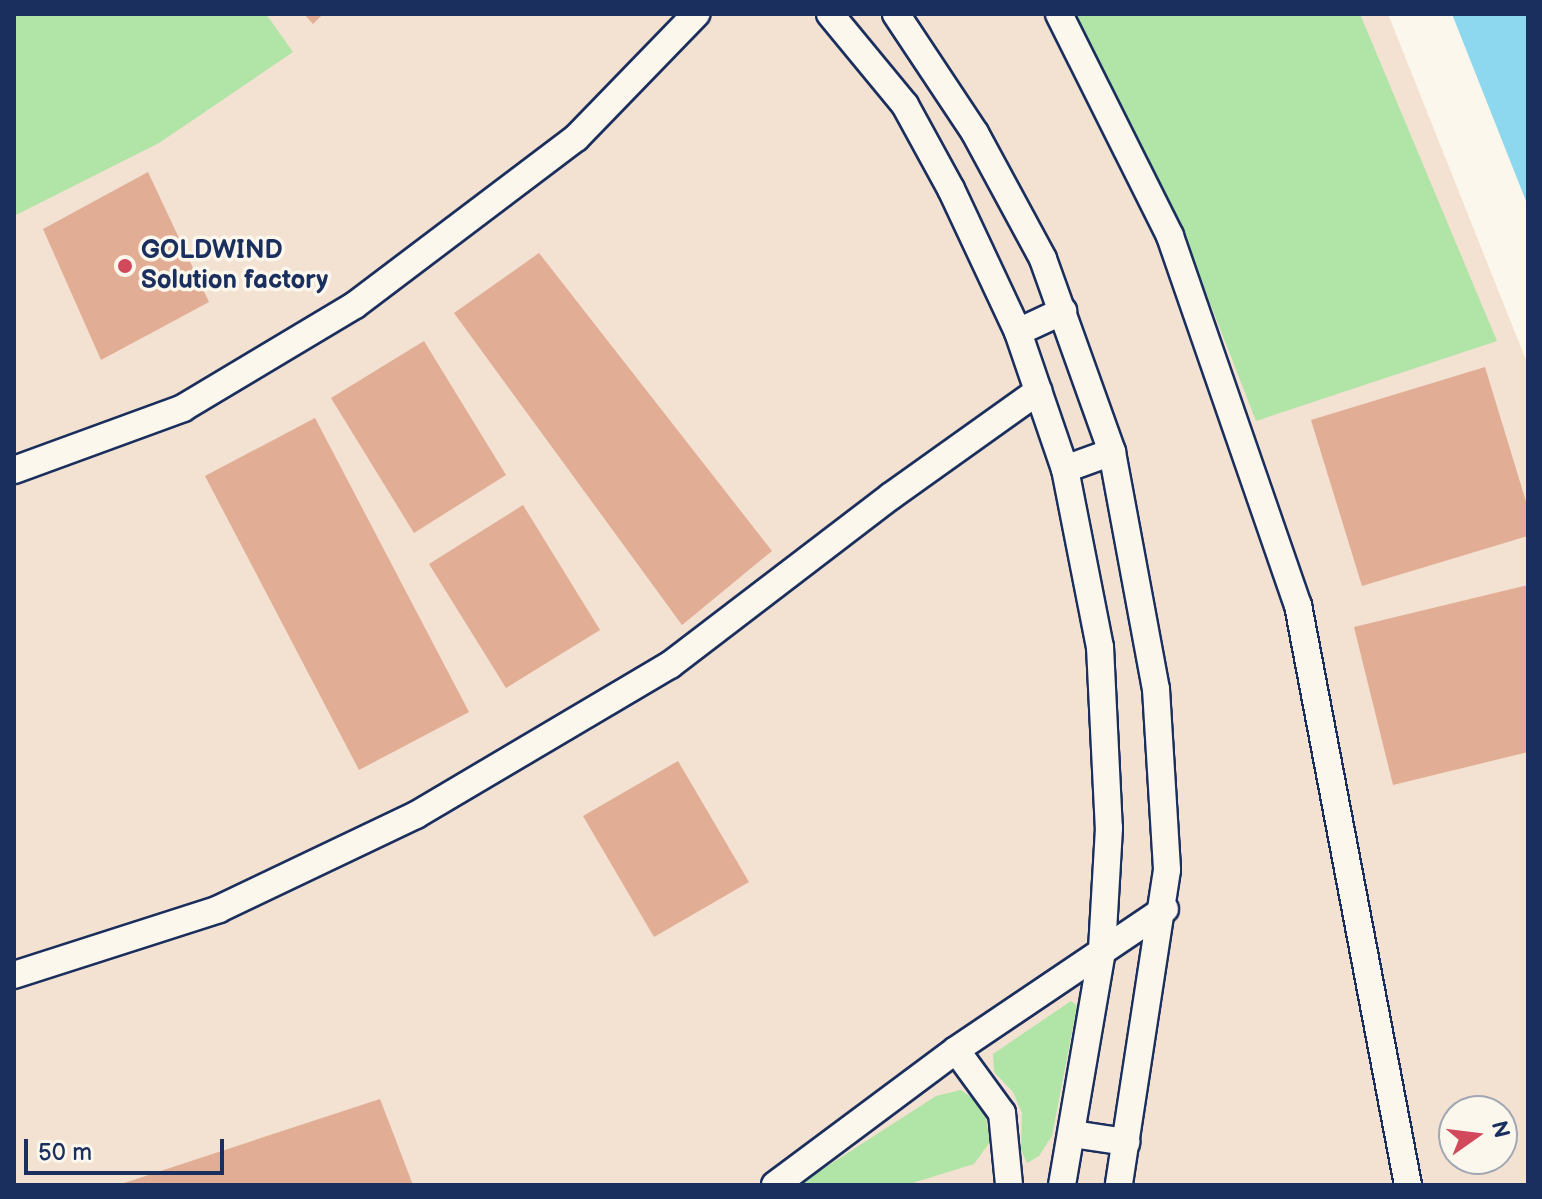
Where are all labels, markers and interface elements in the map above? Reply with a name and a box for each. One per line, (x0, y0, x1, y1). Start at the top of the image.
place label: GOLDWIND Solution factory (141, 235, 328, 296)
marker: GOLDWIND Solution factory (116, 257, 134, 275)
north arrow (1438, 1095, 1518, 1175)
text: N (1485, 1118, 1515, 1141)
scale bar (28, 1123, 228, 1173)
text: 50 m (38, 1138, 92, 1167)

